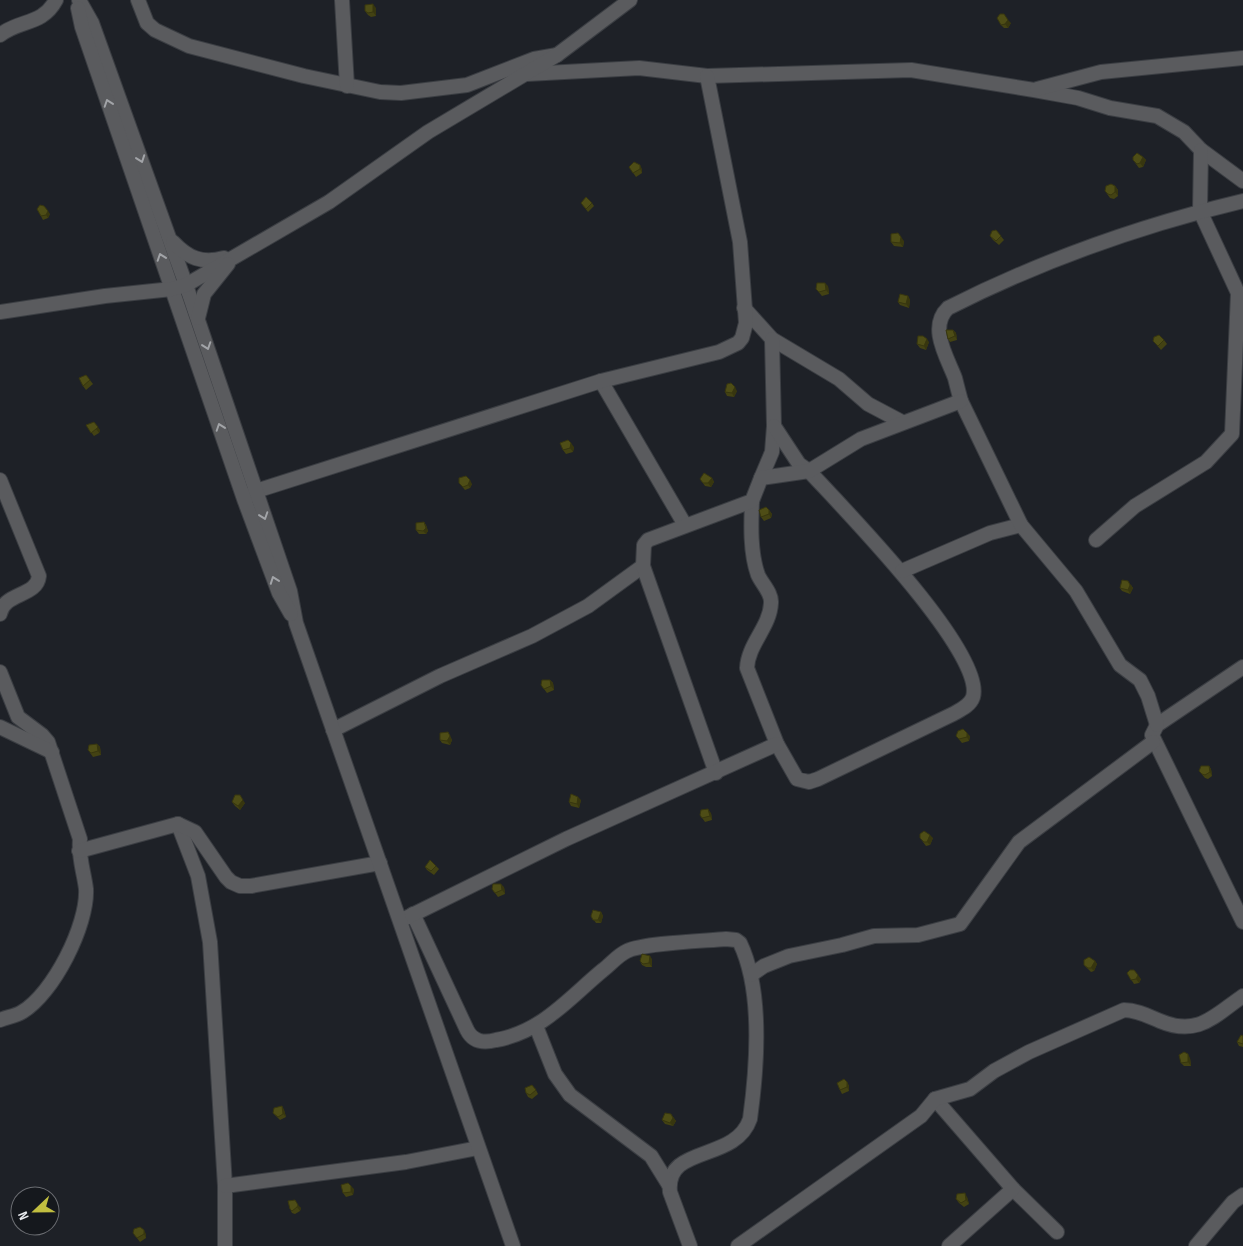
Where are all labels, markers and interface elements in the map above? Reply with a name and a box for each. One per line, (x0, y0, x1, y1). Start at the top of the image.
one-way arrow (104, 99, 114, 108)
one-way arrow (135, 155, 145, 163)
one-way arrow (157, 253, 167, 262)
one-way arrow (201, 341, 211, 349)
one-way arrow (215, 423, 225, 432)
one-way arrow (258, 511, 268, 520)
one-way arrow (270, 576, 280, 585)
north arrow (10, 1186, 60, 1236)
text: N (14, 1209, 33, 1222)

